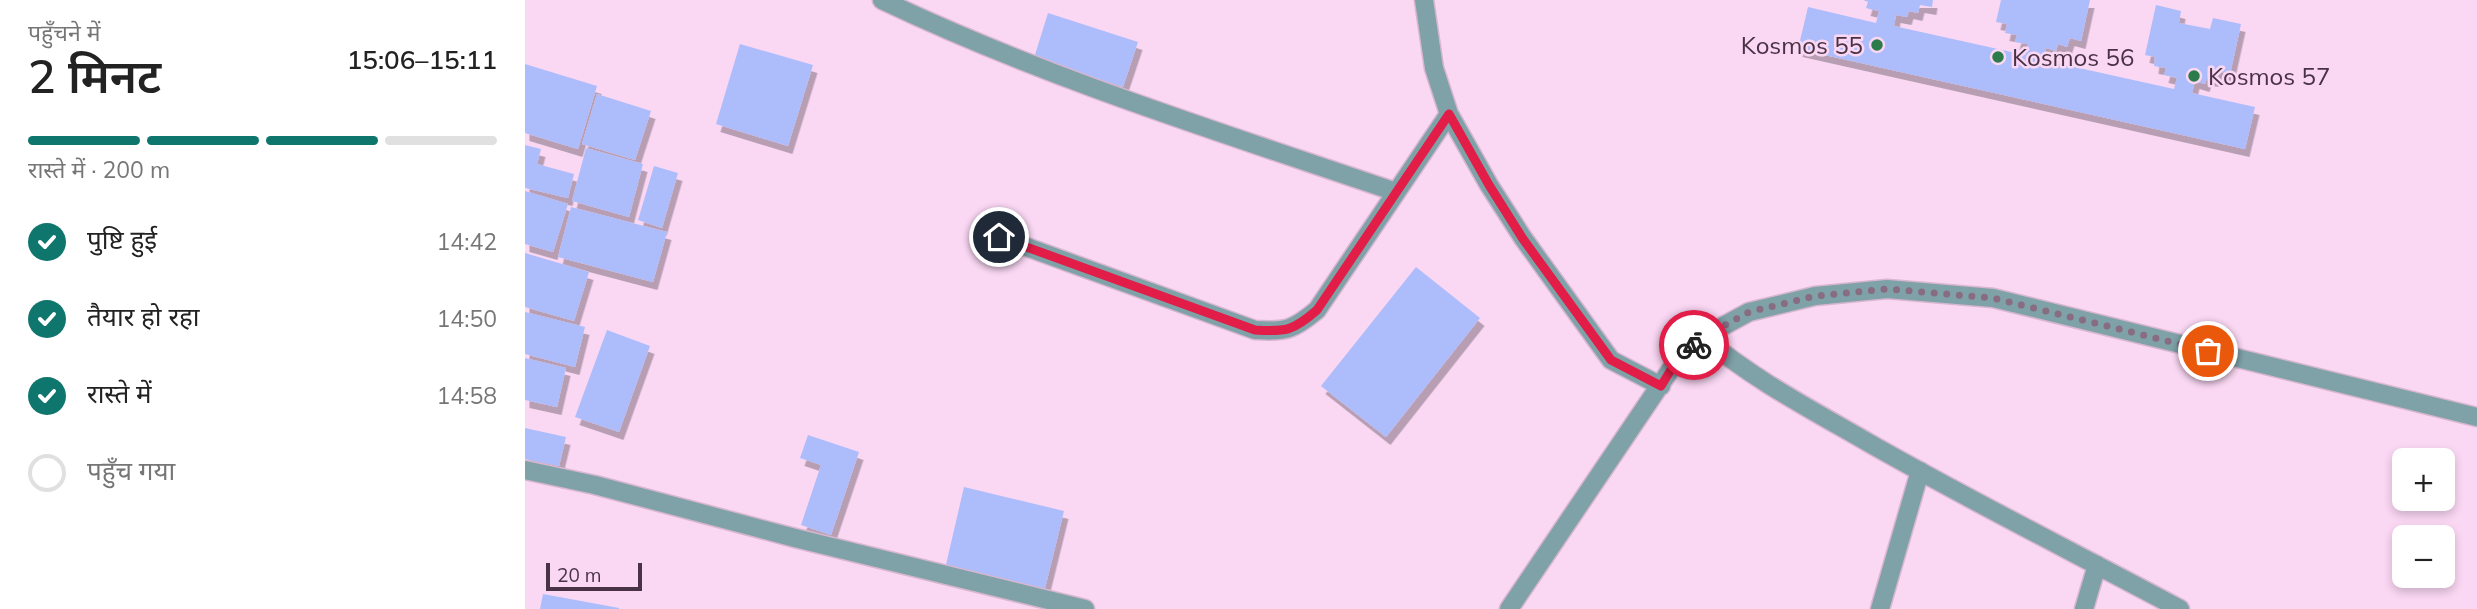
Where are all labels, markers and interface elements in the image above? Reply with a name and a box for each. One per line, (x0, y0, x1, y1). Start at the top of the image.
text: पहुँचने में (28, 18, 100, 47)
place label: Kosmos 55 (1741, 30, 1863, 60)
marker: Kosmos 55 (1869, 37, 1885, 53)
place label: Kosmos 56 (2012, 42, 2134, 72)
text: 15:06–15:11 (347, 43, 497, 76)
text: 2 मिनट (28, 47, 161, 105)
marker: Kosmos 56 (1990, 49, 2006, 65)
place label: Kosmos 57 (2208, 61, 2330, 91)
marker: Kosmos 57 (2186, 68, 2202, 84)
text: रास्ते में · 200 m (28, 155, 170, 184)
pin (969, 207, 1029, 267)
icon: home (980, 218, 1018, 256)
icon: check (28, 223, 66, 261)
text: पुष्टि हुई (87, 223, 157, 256)
text: 14:42 (437, 227, 497, 256)
icon: check (28, 300, 66, 338)
text: तैयार हो रहा (87, 300, 200, 333)
text: 14:50 (437, 304, 497, 333)
courier (1659, 310, 1729, 380)
pin (2178, 321, 2238, 381)
icon: bike (1675, 326, 1713, 364)
icon: bag (2189, 332, 2227, 370)
icon: check (28, 377, 66, 415)
text: रास्ते में (87, 377, 152, 410)
text: 14:58 (437, 381, 497, 410)
map controls (2392, 448, 2455, 588)
button: + (2392, 448, 2455, 511)
text: पहुँच गया (87, 454, 175, 487)
button: − (2392, 525, 2455, 588)
scale bar (546, 560, 642, 592)
text: 20 m (557, 563, 601, 587)

